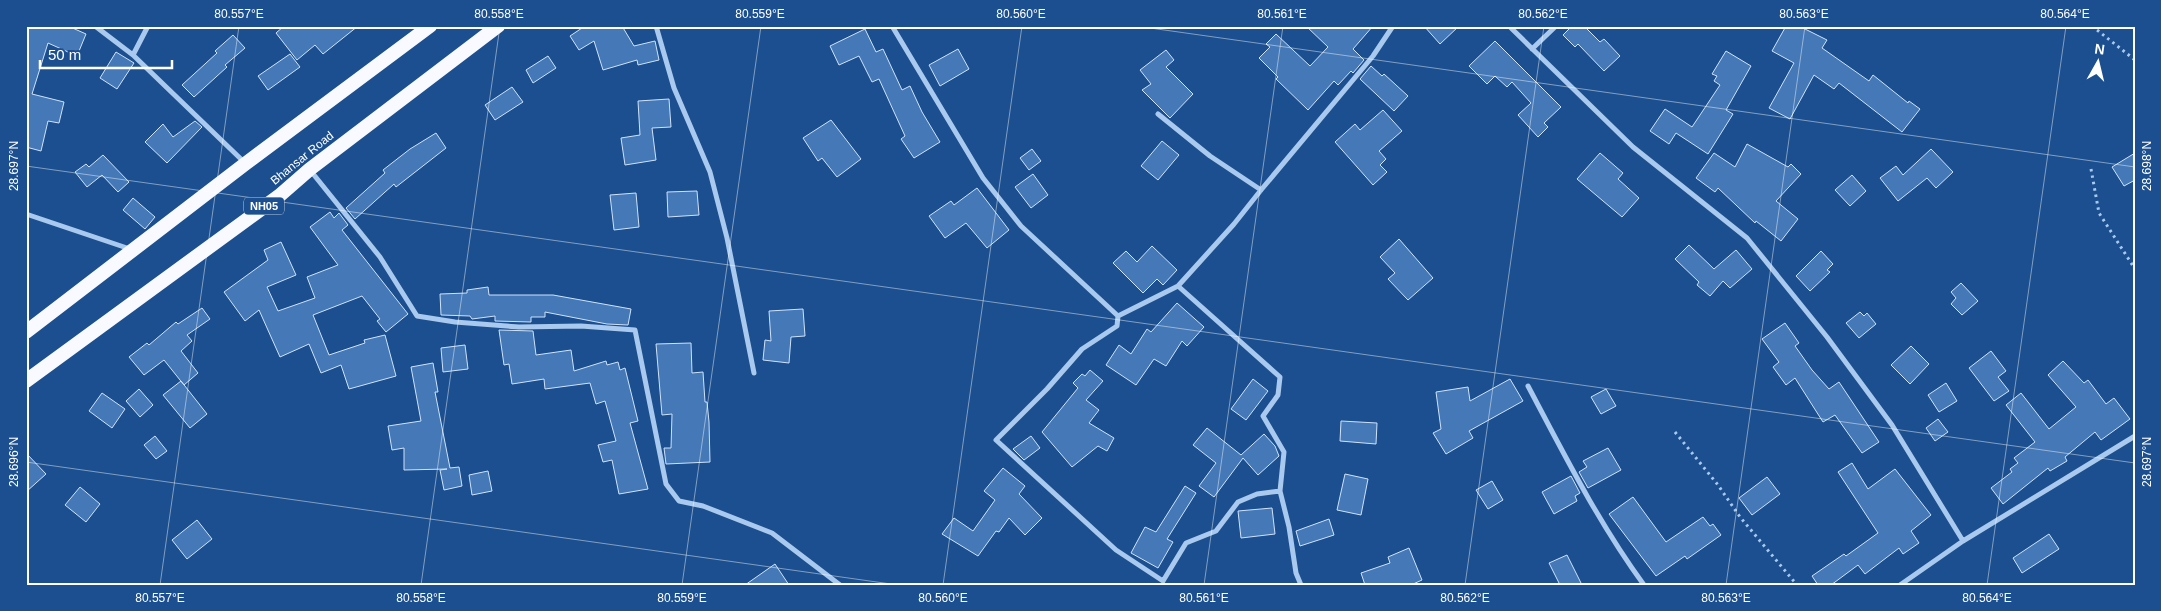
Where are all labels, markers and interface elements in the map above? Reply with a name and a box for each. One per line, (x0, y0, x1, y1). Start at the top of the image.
text: 80.557°E (214, 7, 264, 21)
text: 80.558°E (474, 7, 524, 21)
text: 80.559°E (735, 7, 785, 21)
text: 80.560°E (996, 7, 1046, 21)
text: 80.561°E (1257, 7, 1307, 21)
text: 80.562°E (1518, 7, 1568, 21)
text: 80.563°E (1779, 7, 1829, 21)
text: 80.564°E (2040, 7, 2090, 21)
scale bar (40, 38, 172, 70)
north arrow (2074, 38, 2124, 88)
text: N (2094, 40, 2106, 58)
text: 50 m (48, 46, 81, 63)
street label: Bhansar Road (268, 128, 336, 188)
text: 28.697°N (7, 141, 21, 191)
text: 28.698°N (2140, 141, 2154, 191)
road number: NH05 (244, 198, 284, 215)
text: 28.696°N (7, 437, 21, 487)
text: 28.697°N (2140, 437, 2154, 487)
text: 80.557°E (135, 591, 185, 605)
text: 80.558°E (396, 591, 446, 605)
text: 80.559°E (657, 591, 707, 605)
text: 80.560°E (918, 591, 968, 605)
text: 80.561°E (1179, 591, 1229, 605)
text: 80.562°E (1440, 591, 1490, 605)
text: 80.563°E (1701, 591, 1751, 605)
text: 80.564°E (1962, 591, 2012, 605)

